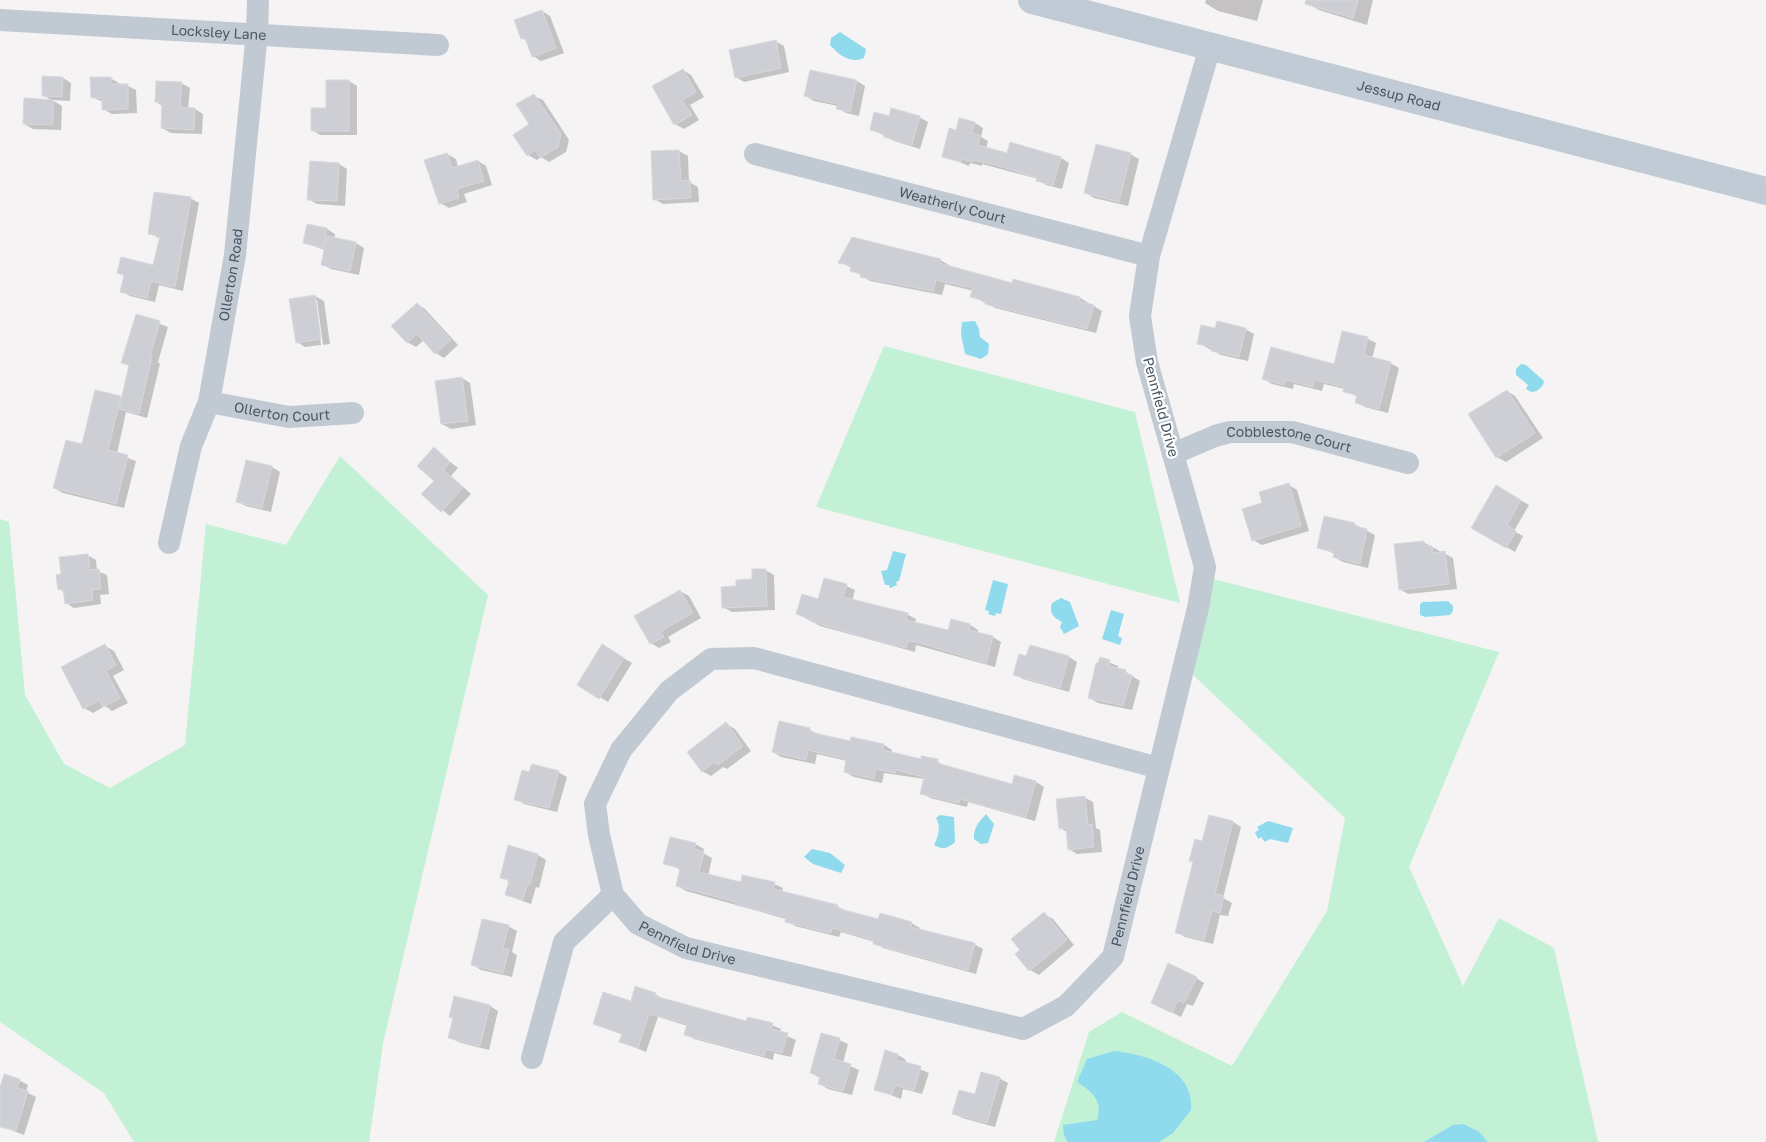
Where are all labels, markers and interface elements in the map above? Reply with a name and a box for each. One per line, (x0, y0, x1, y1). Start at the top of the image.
street label: Locksley Lane (170, 21, 267, 43)
street label: Jessup Road (1355, 76, 1443, 114)
street label: Weatherly Court (897, 183, 1008, 227)
street label: Ollerton Road (214, 228, 246, 322)
street label: Pennfield Drive (1140, 355, 1183, 459)
street label: Ollerton Court (233, 398, 331, 425)
street label: Cobblestone Court (1226, 423, 1354, 456)
street label: Pennfield Drive (1107, 844, 1148, 948)
street label: Pennfield Drive (636, 917, 738, 968)

